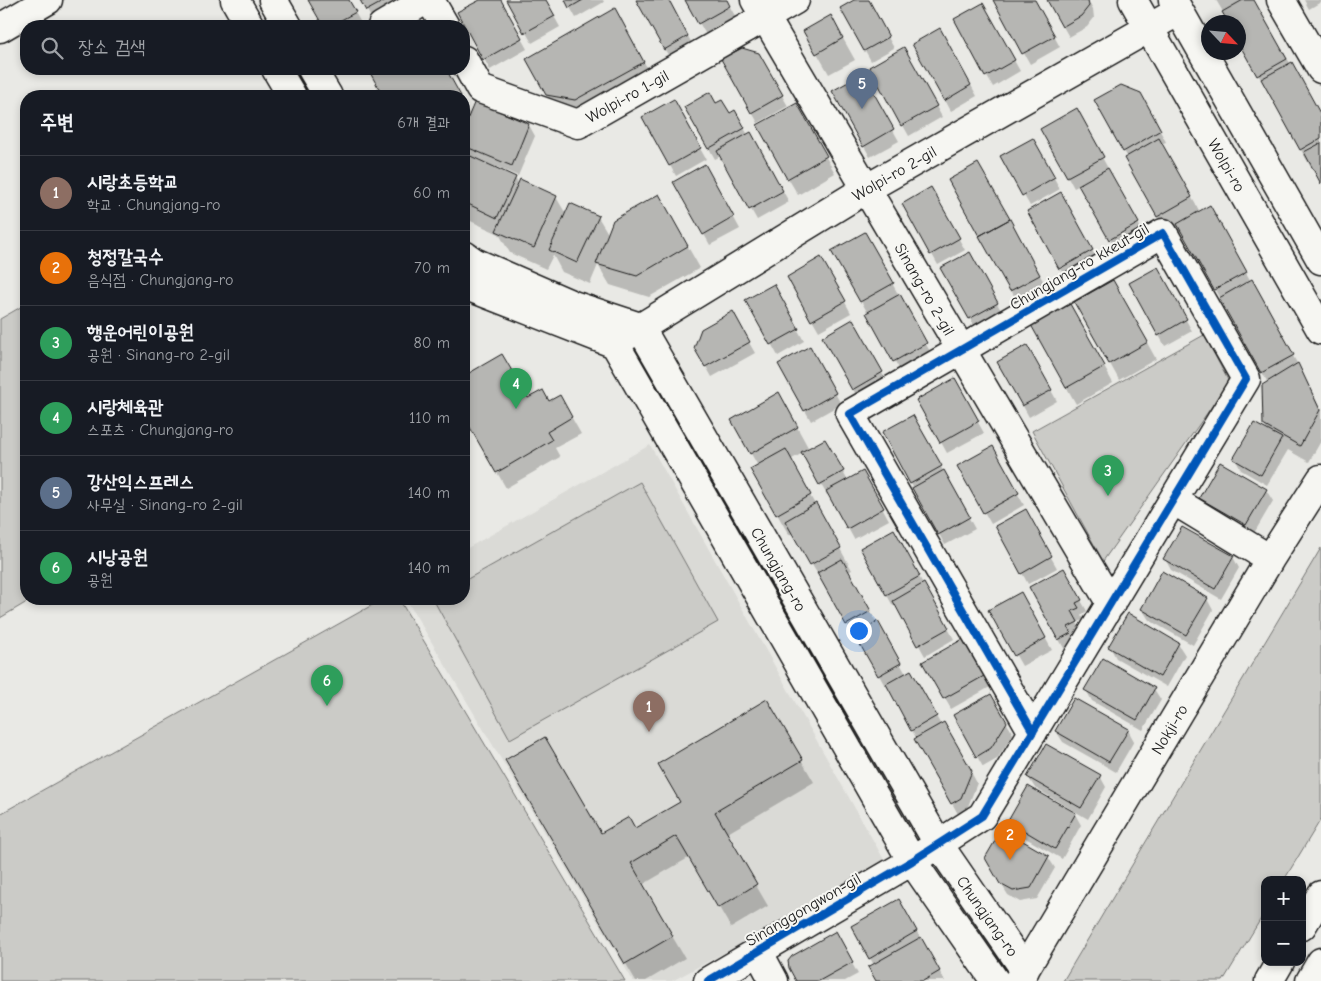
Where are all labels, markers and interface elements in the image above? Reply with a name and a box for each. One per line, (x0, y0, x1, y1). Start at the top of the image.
north arrow (1201, 15, 1246, 60)
search box (20, 20, 470, 75)
icon: search (38, 34, 66, 62)
text: 장소 검색 (78, 36, 146, 58)
street label: Wolpi-ro 1-gil (583, 67, 672, 127)
pin: 5 (846, 68, 878, 109)
text: 주변 (40, 110, 74, 134)
text: 6개 결과 (397, 114, 450, 132)
street label: Wolpi-ro (1204, 136, 1249, 195)
street label: Wolpi-ro 2-gil (849, 143, 940, 205)
text: 시랑초등학교 (87, 171, 179, 193)
text: 1 (53, 184, 59, 202)
text: 60 m (413, 184, 450, 202)
text: 학교 · Chungjang-ro (87, 196, 221, 214)
street label: Chungjang-ro kkeut-gil (1007, 220, 1152, 314)
street label: Sinang-ro 2-gil (890, 240, 958, 339)
text: 청정칼국수 (87, 246, 163, 268)
text: 2 (52, 259, 60, 277)
text: 70 m (414, 259, 450, 277)
text: 음식점 · Chungjang-ro (87, 271, 233, 289)
text: 행운어린이공원 (87, 321, 194, 343)
text: 3 (52, 334, 60, 352)
text: 80 m (413, 334, 450, 352)
text: 공원 · Sinang-ro 2-gil (87, 346, 230, 364)
pin: 4 (500, 368, 532, 409)
text: 시랑체육관 (87, 396, 163, 418)
text: 4 (52, 409, 60, 427)
text: 110 m (409, 409, 450, 427)
text: 스포츠 · Chungjang-ro (87, 421, 233, 439)
pin: 3 (1092, 455, 1124, 496)
text: 강산익스프레스 (87, 471, 194, 493)
text: 5 (52, 484, 60, 502)
text: 140 m (408, 484, 450, 502)
text: 사무실 · Sinang-ro 2-gil (87, 496, 243, 514)
street label: Chungjang-ro (747, 524, 809, 615)
text: 시낭공원 (87, 546, 148, 568)
text: 6 (52, 559, 60, 577)
text: 140 m (408, 559, 450, 577)
text: 공원 (87, 571, 113, 589)
your location (846, 618, 872, 644)
pin: 6 (311, 665, 343, 706)
pin: 1 (633, 691, 665, 732)
street label: Nokji-ro (1148, 701, 1192, 758)
pin: 2 (994, 819, 1026, 860)
street label: Sinanggongwon-gil (743, 870, 864, 950)
street label: Chungjang-ro (953, 873, 1022, 960)
map controls (1261, 876, 1306, 966)
button: + (1261, 876, 1306, 921)
button: − (1261, 921, 1306, 966)

